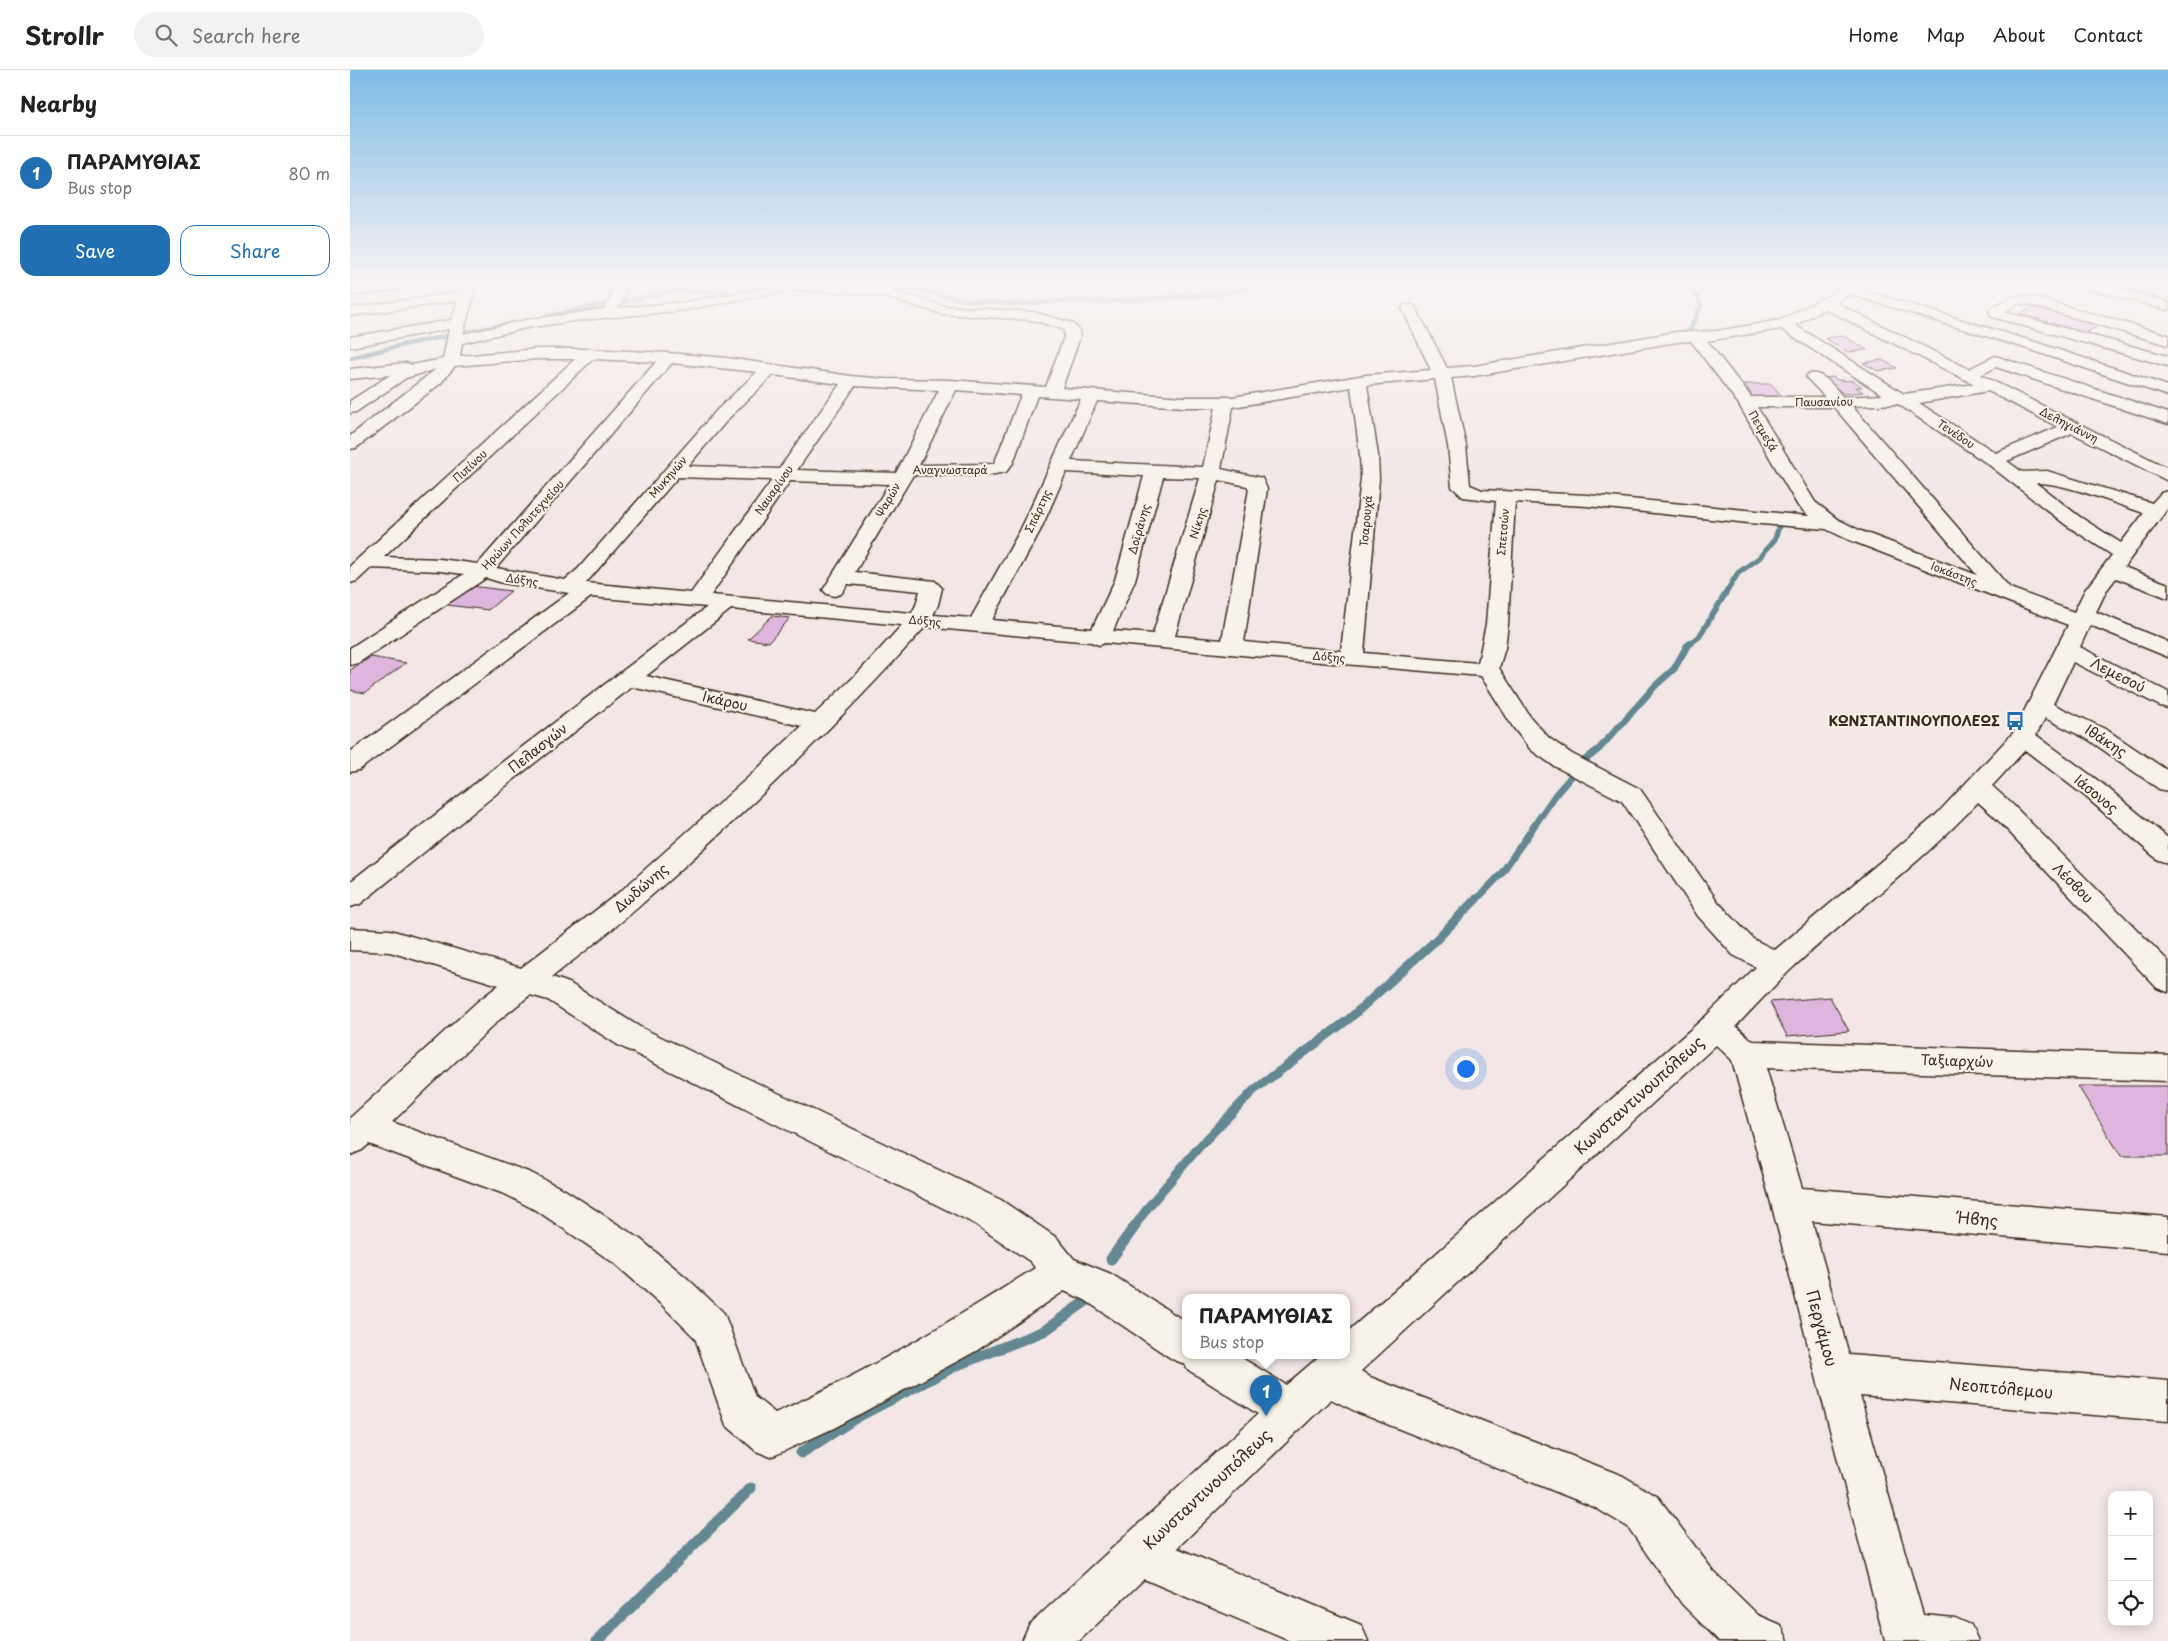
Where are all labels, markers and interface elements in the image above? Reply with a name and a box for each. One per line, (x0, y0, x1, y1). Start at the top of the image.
search box (134, 12, 484, 57)
text: Strollr (25, 17, 104, 53)
icon: search (152, 21, 180, 49)
text: Search here (192, 21, 301, 49)
text: Home (1848, 21, 1898, 48)
text: Map (1926, 21, 1965, 48)
text: About (1993, 21, 2045, 48)
text: Contact (2073, 21, 2143, 48)
text: Nearby (20, 87, 97, 119)
text: ΠΑΡΑΜΥΘΙΑΣ (67, 147, 201, 175)
text: 1 (32, 161, 40, 185)
text: 80 m (288, 161, 330, 185)
text: Bus stop (67, 175, 132, 199)
button: Save (20, 225, 170, 276)
button: Share (180, 225, 330, 276)
street label: Παυσανίου (1795, 392, 1853, 411)
street label: Δεληγιάννη (2037, 402, 2102, 447)
street label: Πετμεζά (1745, 407, 1782, 454)
street label: Τενέδου (1934, 415, 1978, 452)
street label: Πιπίνου (449, 445, 491, 486)
street label: Μυκηνών (645, 452, 691, 501)
street label: Ναυαρίνου (750, 461, 797, 518)
street label: Αναγνωσταρά (912, 461, 988, 478)
street label: Ηρώων Πολυτεχνείου (477, 476, 568, 574)
street label: Ψαρών (871, 479, 904, 520)
street label: Σπάρτης (1020, 486, 1055, 535)
street label: Τσαρουχά (1355, 494, 1376, 547)
street label: Δοϊράνης (1123, 501, 1154, 556)
street label: Νίκης (1185, 505, 1210, 541)
street label: Σπετσών (1492, 508, 1513, 556)
street label: Ιοκάστης (1928, 557, 1980, 590)
street label: Δόξης (505, 569, 540, 591)
street label: Δόξης (908, 611, 942, 630)
street label: Δόξης (1312, 647, 1346, 666)
street label: Λεμεσού (2087, 652, 2149, 697)
street label: Ικάρου (700, 685, 750, 716)
place label: ΚΩΝΣΤΑΝΤΙΝΟΥΠΟΛΕΩΣ (1828, 710, 2000, 731)
bus stop icon: ΚΩΝΣΤΑΝΤΙΝΟΥΠΟΛΕΩΣ (2004, 710, 2026, 732)
street label: Πελασγών (504, 718, 572, 778)
street label: Ιθάκης (2081, 719, 2131, 762)
street label: Ιάσονος (2070, 769, 2123, 818)
street label: Δωδώνης (609, 858, 672, 917)
street label: Λέσβου (2048, 858, 2098, 908)
street label: Κωνσταντινουπόλεως (1568, 1029, 1709, 1159)
street label: Ταξιαρχών (1920, 1049, 1994, 1072)
your location (1453, 1056, 1479, 1082)
street label: Ήβης (1954, 1204, 1999, 1232)
street label: Περγάμου (1801, 1287, 1845, 1369)
popup (1182, 1294, 1350, 1359)
text: ΠΑΡΑΜΥΘΙΑΣ (1199, 1301, 1333, 1329)
text: Bus stop (1199, 1329, 1264, 1353)
street label: Nεοπτόλεμου (1948, 1370, 2054, 1404)
pin: 1 (1250, 1375, 1282, 1416)
street label: Κωνσταντινουπόλεως (1137, 1422, 1276, 1554)
map controls (2108, 1491, 2153, 1626)
button: + (2108, 1491, 2153, 1536)
button: − (2108, 1536, 2153, 1581)
button: locate (2108, 1581, 2153, 1626)

